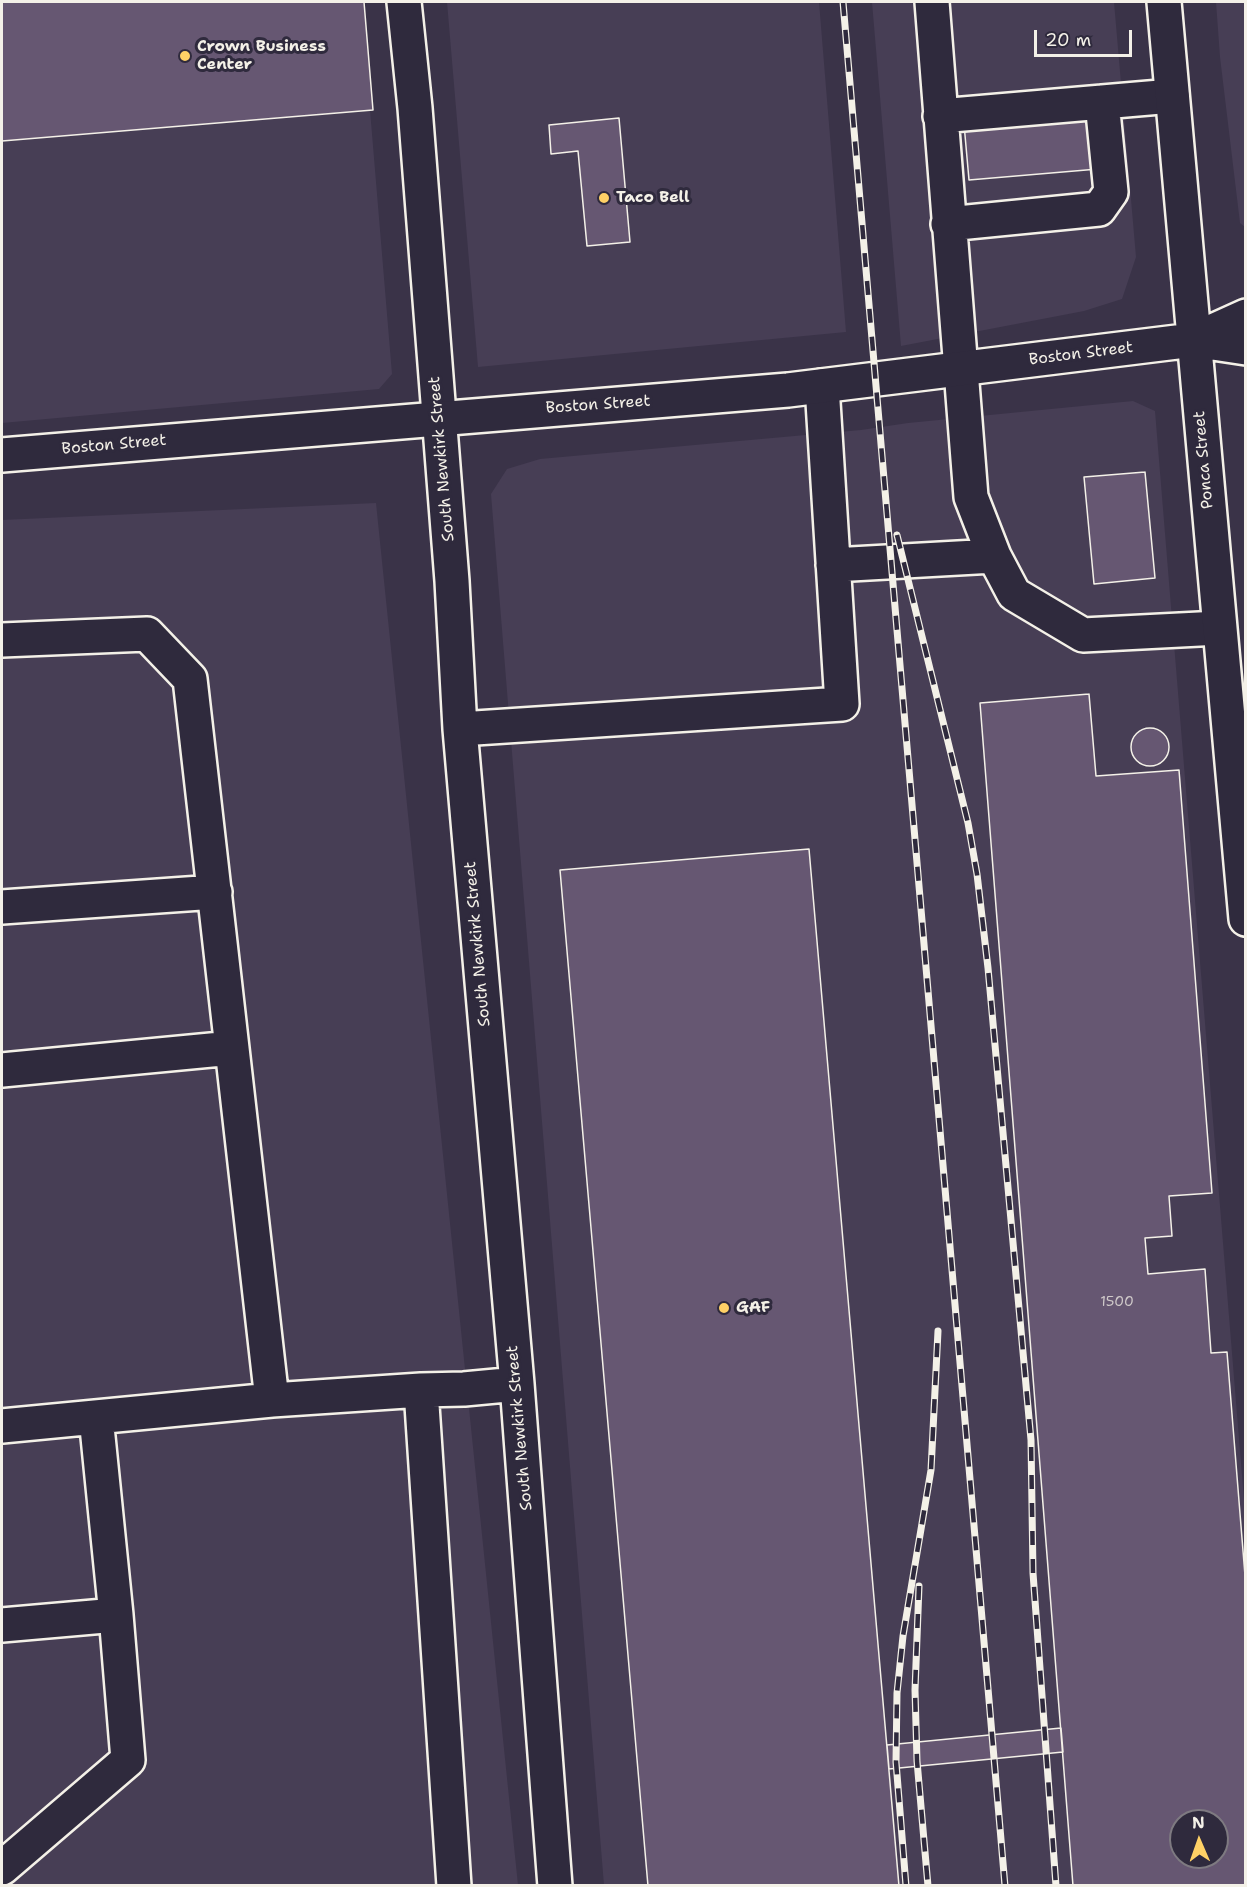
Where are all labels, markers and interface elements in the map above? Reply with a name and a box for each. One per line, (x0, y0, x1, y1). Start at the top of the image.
scale bar (1037, 18, 1134, 56)
text: 20 m (1045, 28, 1091, 52)
place label: Crown Business Center (197, 37, 326, 75)
marker: Crown Business Center (178, 49, 192, 63)
place label: Taco Bell (616, 188, 689, 208)
marker: Taco Bell (597, 191, 611, 205)
street label: Boston Street (1028, 338, 1134, 370)
street label: South Newkirk Street (425, 375, 459, 543)
street label: Boston Street (545, 392, 651, 418)
street label: Ponca Street (1190, 410, 1218, 510)
street label: Boston Street (61, 431, 167, 459)
street label: South Newkirk Street (461, 860, 495, 1028)
house number: 1500 (1100, 1294, 1134, 1310)
place label: GAF (736, 1298, 770, 1318)
marker: GAF (717, 1301, 731, 1315)
street label: South Newkirk Street (503, 1344, 537, 1512)
north arrow (1169, 1809, 1229, 1869)
text: N (1192, 1812, 1205, 1833)

